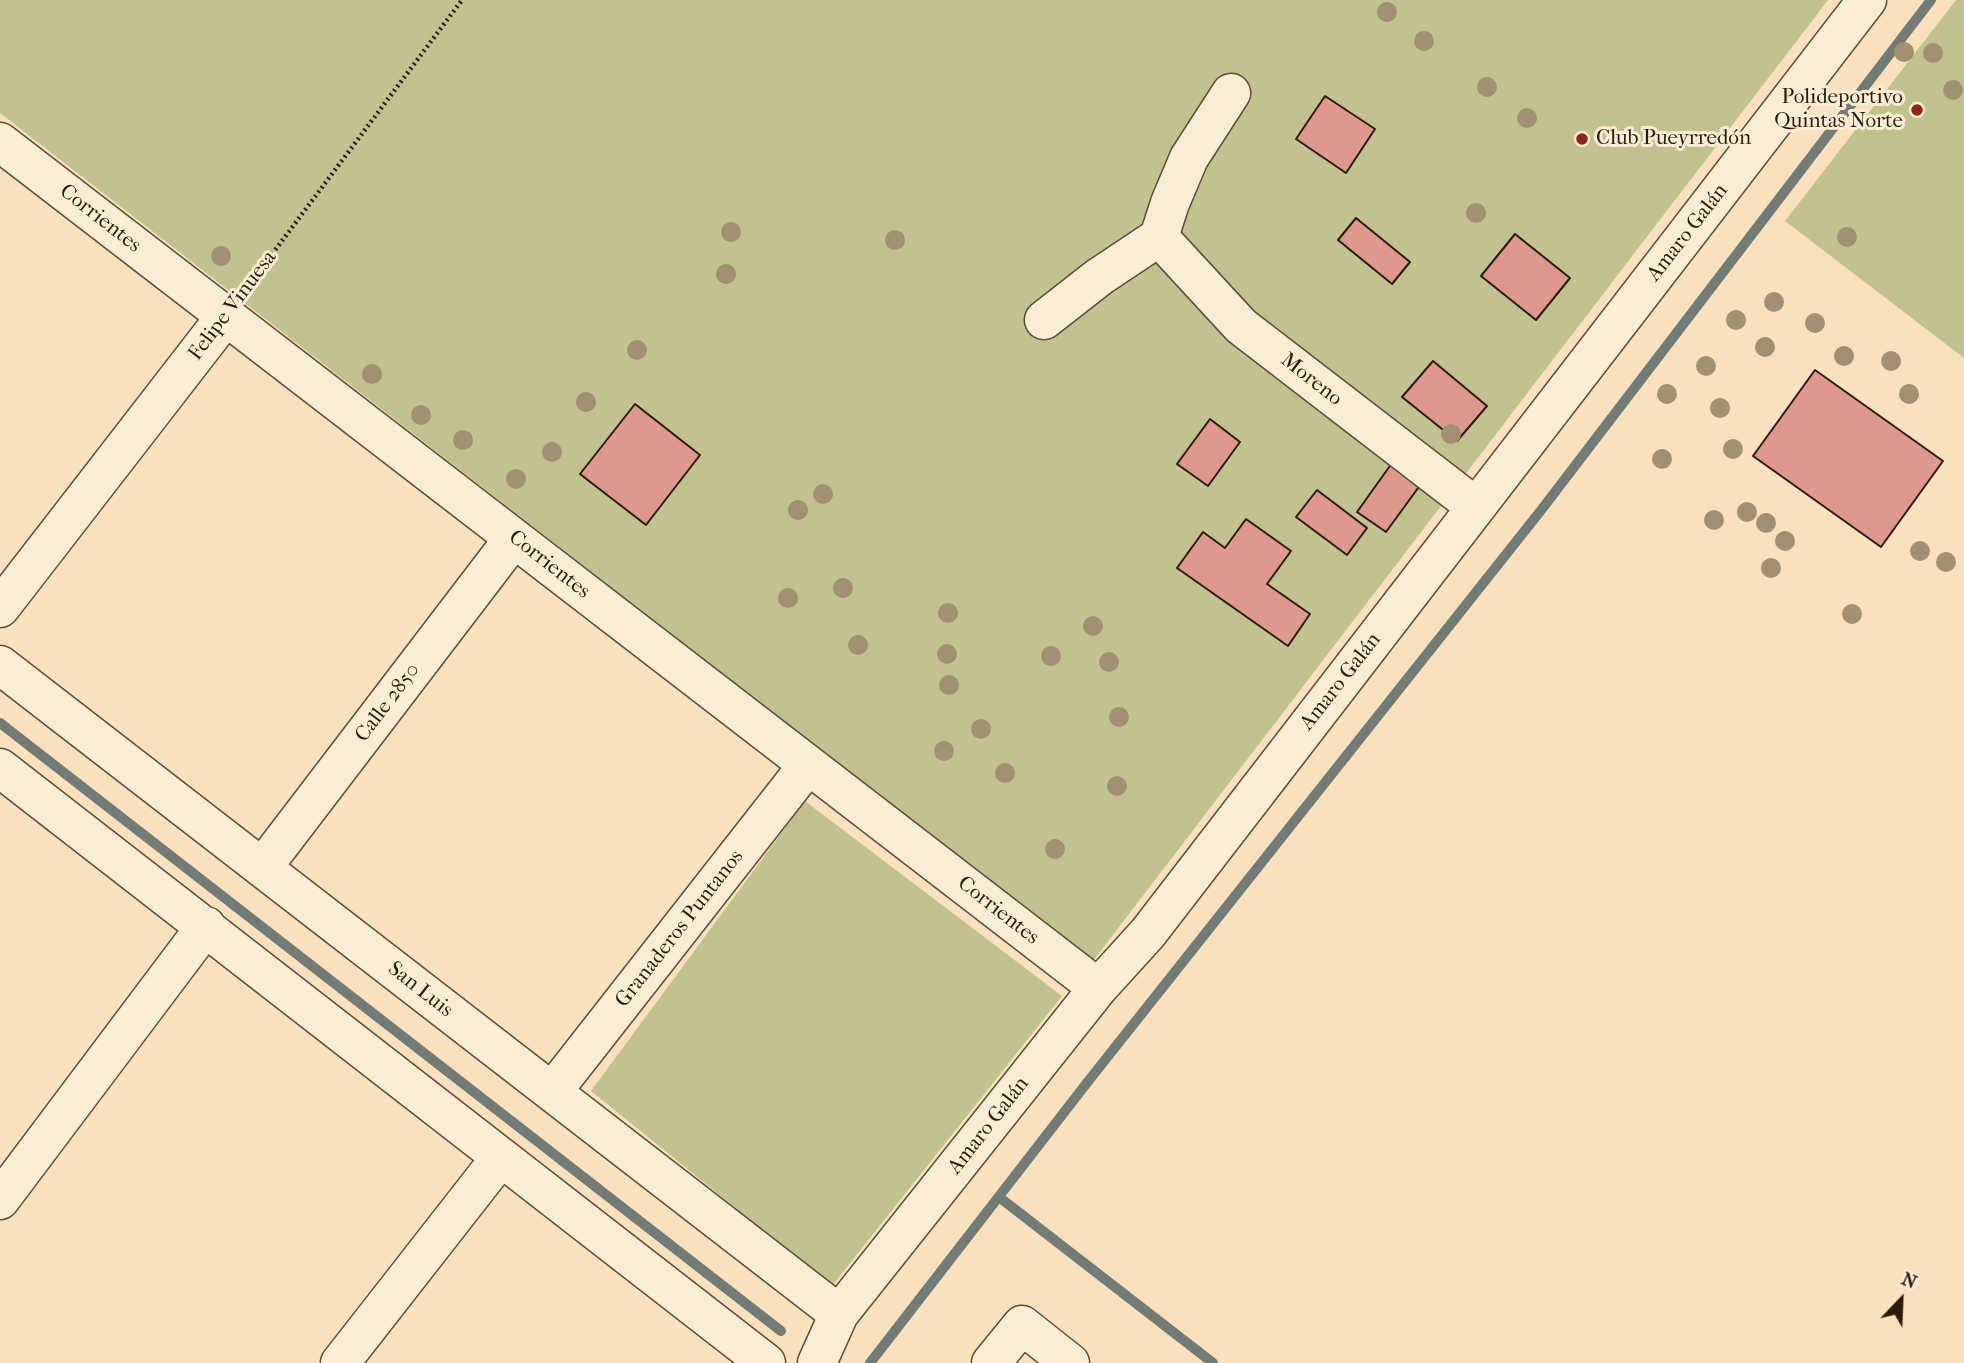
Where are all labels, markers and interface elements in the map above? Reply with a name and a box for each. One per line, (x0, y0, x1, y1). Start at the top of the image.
place label: Polideportivo Quintas Norte (1774, 85, 1903, 135)
marker: Polideportivo Quintas Norte (1909, 102, 1925, 118)
place label: Club Pueyrredón (1596, 126, 1751, 152)
marker: Club Pueyrredón (1574, 131, 1590, 147)
street label: Corrientes (54, 179, 146, 259)
street label: Amaro Galán (1642, 179, 1734, 287)
street label: Felipe Vinuesa (183, 246, 283, 366)
street label: Moreno (1275, 348, 1347, 412)
street label: Corrientes (503, 525, 595, 605)
street label: Amaro Galán (1295, 628, 1387, 736)
street label: Calle 2850 (350, 659, 426, 747)
street label: Granaderos Puntanos (611, 845, 749, 1013)
street label: Corrientes (952, 871, 1044, 951)
street label: San Luis (382, 957, 458, 1023)
street label: Amaro Galán (943, 1072, 1035, 1180)
north arrow (1866, 1265, 1936, 1335)
text: N (1898, 1268, 1920, 1294)

